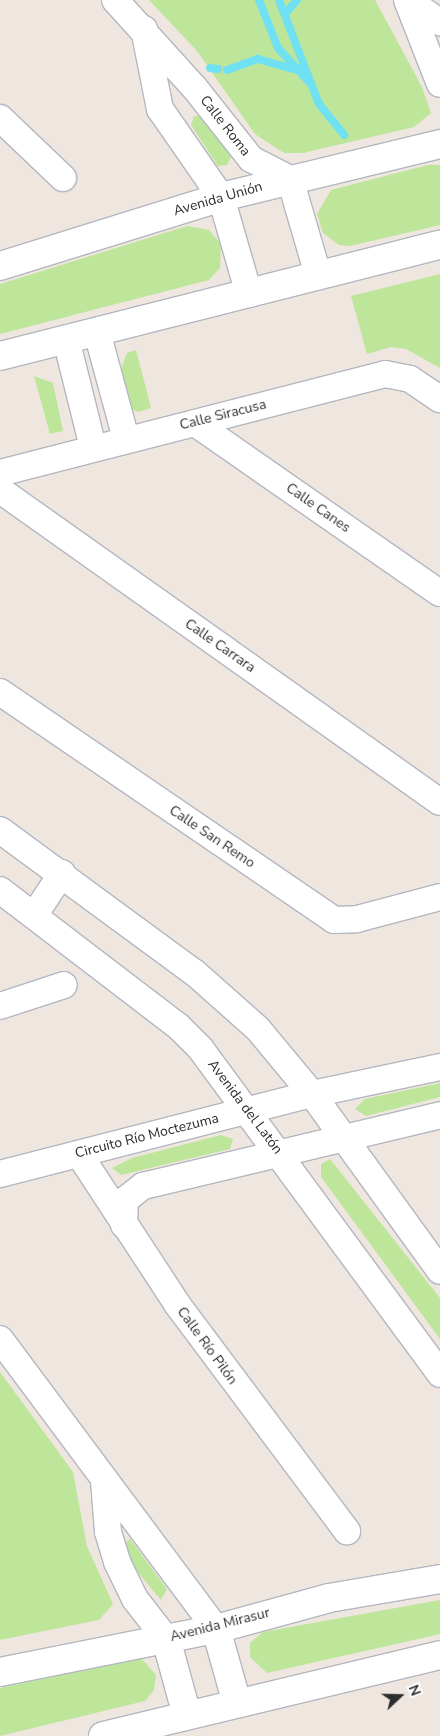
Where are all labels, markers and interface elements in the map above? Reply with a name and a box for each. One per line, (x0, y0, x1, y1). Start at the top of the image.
street label: Calle Roma (196, 92, 254, 160)
street label: Avenida Unión (172, 178, 264, 220)
street label: Calle Siracusa (178, 396, 268, 434)
street label: Calle Canes (283, 480, 353, 536)
street label: Calle Carrara (182, 616, 258, 676)
street label: Calle San Remo (166, 802, 258, 872)
street label: Avenida del Latón (204, 1057, 286, 1157)
street label: Circuito Río Moctezuma (73, 1110, 221, 1162)
street label: Calle Río Pilón (173, 1304, 241, 1388)
street label: Avenida Mirasur (169, 1605, 271, 1645)
north arrow (375, 1671, 425, 1721)
text: N (404, 1682, 425, 1699)

